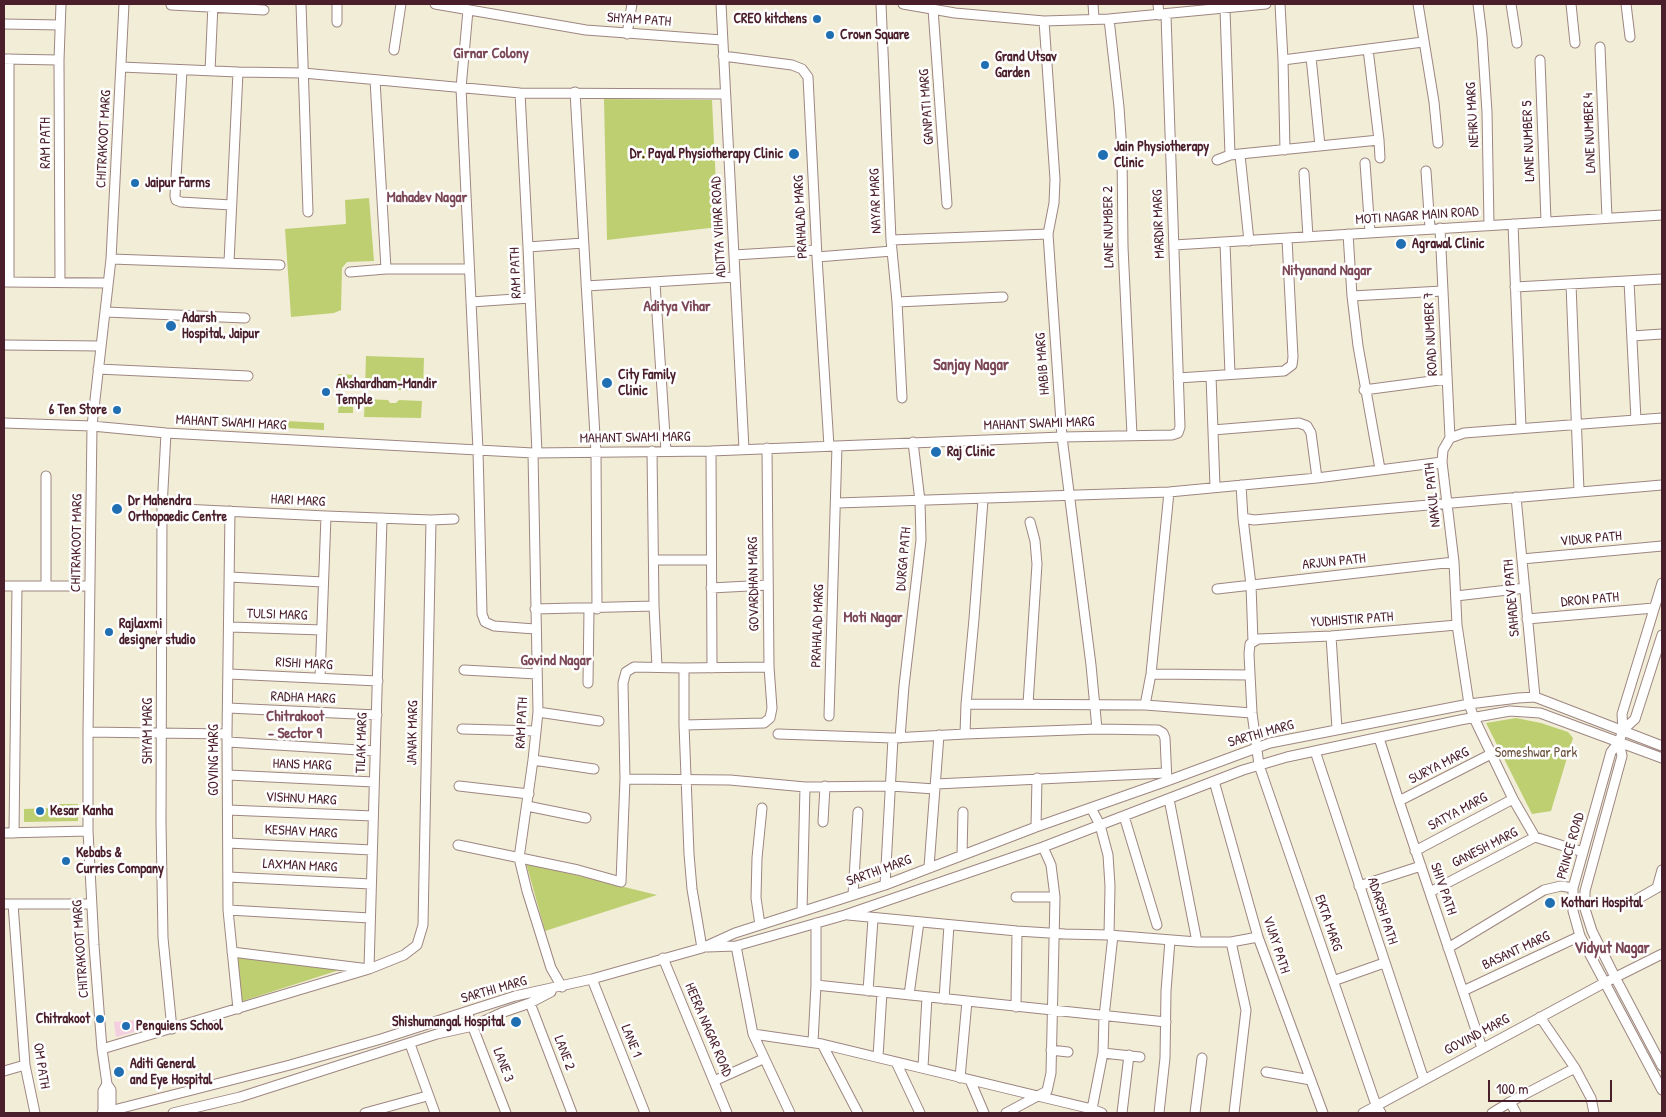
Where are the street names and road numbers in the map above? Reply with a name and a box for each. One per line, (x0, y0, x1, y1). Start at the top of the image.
street label: SHYAM PATH (606, 9, 672, 31)
street label: GANPATI MARG (916, 69, 938, 145)
street label: NEHRU MARG (1463, 82, 1483, 148)
street label: CHITRAKOOT MARG (93, 90, 115, 188)
street label: LANE NUMBER 4 (1580, 92, 1600, 174)
street label: LANE NUMBER 5 (1519, 100, 1539, 182)
street label: RAM PATH (38, 117, 54, 169)
street label: NAYAR MARG (866, 168, 886, 234)
street label: PRAHALAD MARG (790, 175, 812, 259)
street label: ADITYA VIHAR ROAD (708, 176, 730, 278)
street label: LANE NUMBER 2 (1100, 186, 1118, 268)
street label: MARDIR MARG (1149, 189, 1169, 259)
street label: MOTI NAGAR MAIN ROAD (1355, 203, 1479, 229)
street label: RAM PATH (507, 247, 525, 299)
street label: ROAD NUMBER 7 (1420, 292, 1442, 376)
street label: HABIB MARG (1032, 332, 1054, 396)
street label: MAHANT SWAMI MARG (175, 412, 287, 434)
street label: MAHANT SWAMI MARG (983, 414, 1095, 434)
street label: MAHANT SWAMI MARG (579, 429, 691, 447)
street label: NAKUL PATH (1421, 462, 1445, 528)
street label: HARI MARG (270, 491, 326, 511)
street label: CHITRAKOOT MARG (68, 494, 86, 592)
street label: DURGA PATH (893, 526, 915, 592)
street label: VIDUR PATH (1560, 528, 1622, 550)
street label: GOVARDHAN MARG (745, 537, 763, 631)
street label: ARJUN PATH (1302, 550, 1366, 574)
street label: SAHADEV PATH (1500, 559, 1524, 637)
street label: PRAHALAD MARG (808, 584, 828, 668)
street label: DRON PATH (1560, 589, 1620, 611)
street label: TULSI MARG (246, 606, 308, 624)
street label: YUDHISTIR PATH (1310, 609, 1394, 631)
street label: RISHI MARG (275, 654, 333, 674)
street label: RADHA MARG (270, 688, 336, 708)
street label: RAM PATH (512, 697, 532, 749)
street label: SHYAM MARG (140, 698, 156, 764)
street label: JANAK MARG (404, 700, 422, 766)
street label: TILAK MARG (353, 712, 371, 774)
street label: SARTHI MARG (1226, 717, 1296, 751)
street label: GOVING MARG (206, 724, 222, 796)
street label: SURYA MARG (1406, 744, 1472, 788)
street label: HANS MARG (272, 756, 332, 774)
street label: VISHNU MARG (265, 789, 337, 809)
street label: SATYA MARG (1426, 789, 1490, 835)
street label: PRINCE ROAD (1553, 811, 1589, 881)
street label: KESHAV MARG (264, 822, 338, 842)
street label: GANESH MARG (1449, 824, 1521, 872)
street label: SARTHI MARG (844, 852, 914, 890)
street label: LAXMAN MARG (262, 856, 338, 876)
street label: SHIV PATH (1426, 861, 1460, 917)
street label: ADARSH PATH (1363, 875, 1401, 947)
street label: EKTA MARG (1311, 893, 1345, 953)
street label: CHITRAKOOT MARG (69, 899, 93, 999)
street label: VIJAY PATH (1259, 914, 1293, 976)
street label: BASANT MARG (1480, 928, 1552, 974)
street label: SARTHI MARG (459, 973, 529, 1007)
street label: HEERA NAGAR ROAD (681, 981, 735, 1079)
street label: GOVIND MARG (1442, 1011, 1512, 1059)
street label: LANE 1 (617, 1022, 645, 1060)
street label: LANE 2 (550, 1033, 578, 1073)
street label: OM PATH (29, 1042, 53, 1090)
street label: LANE 3 (489, 1046, 517, 1084)

